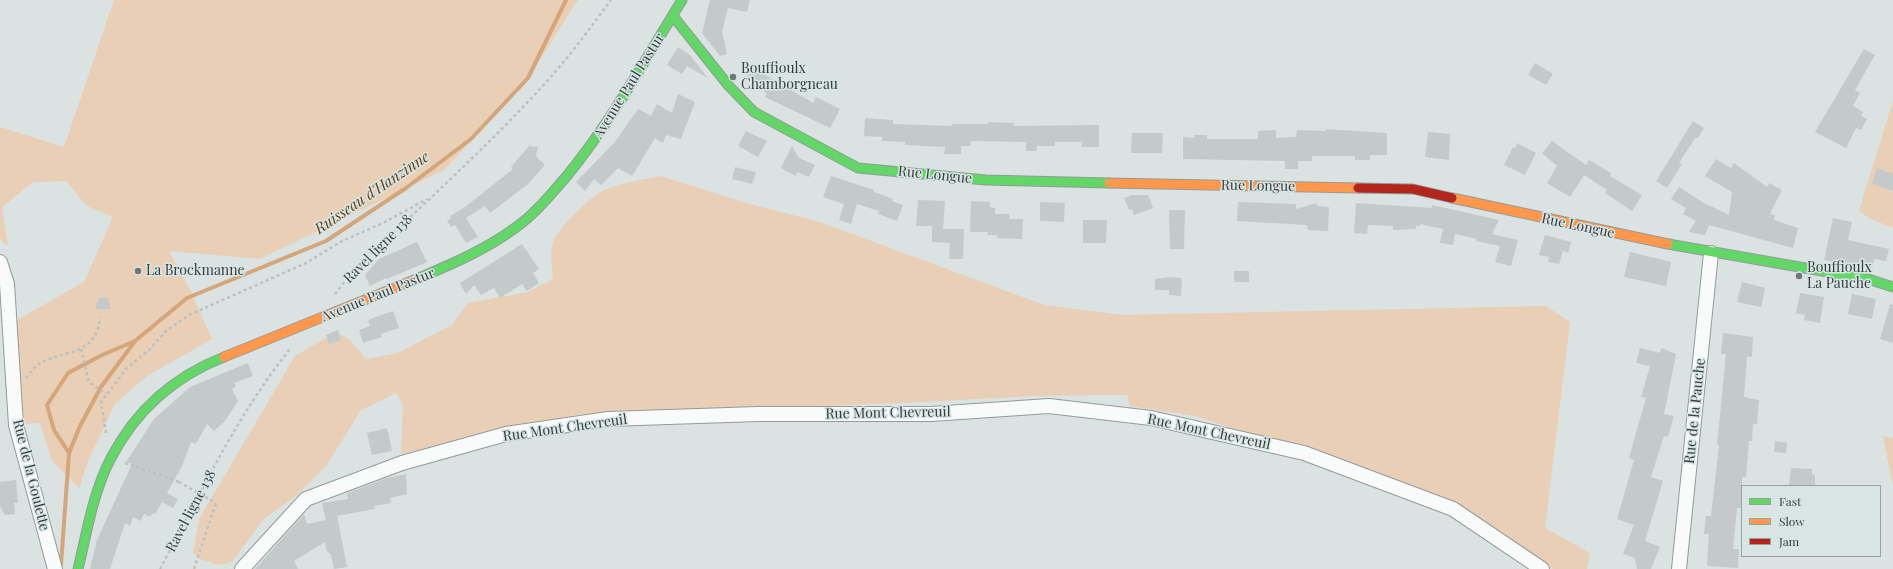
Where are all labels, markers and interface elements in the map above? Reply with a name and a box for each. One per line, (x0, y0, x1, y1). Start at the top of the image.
street label: Avenue Paul Pastur (590, 30, 668, 142)
place label: Bouffioulx Chamborgneau (741, 61, 838, 94)
marker: Bouffioulx Chamborgneau (728, 72, 738, 82)
water label: Ruisseau d'Hanzinne (311, 148, 433, 238)
street label: Rue Longue (897, 163, 973, 187)
street label: Rue Longue (1221, 177, 1295, 195)
street label: Rue Longue (1540, 210, 1616, 242)
street label: Ravel ligne 138 (340, 211, 416, 287)
place label: Bouffioulx La Pauche (1807, 260, 1872, 292)
place label: La Brockmanne (146, 263, 245, 279)
street label: Avenue Paul Pastur (319, 265, 437, 325)
marker: La Brockmanne (133, 266, 143, 276)
marker: Bouffioulx La Pauche (1794, 271, 1804, 281)
street label: Rue de la Pauche (1681, 357, 1709, 465)
street label: Rue Mont Chevreuil (825, 404, 951, 422)
street label: Rue Mont Chevreuil (502, 411, 628, 445)
street label: Rue Mont Chevreuil (1146, 411, 1272, 453)
street label: Rue de la Goulette (9, 418, 53, 532)
street label: Ravel ligne 138 (162, 467, 220, 555)
legend (1741, 485, 1881, 557)
text: Fast (1779, 493, 1801, 509)
text: Slow (1779, 513, 1805, 529)
text: Jam (1779, 533, 1799, 549)

